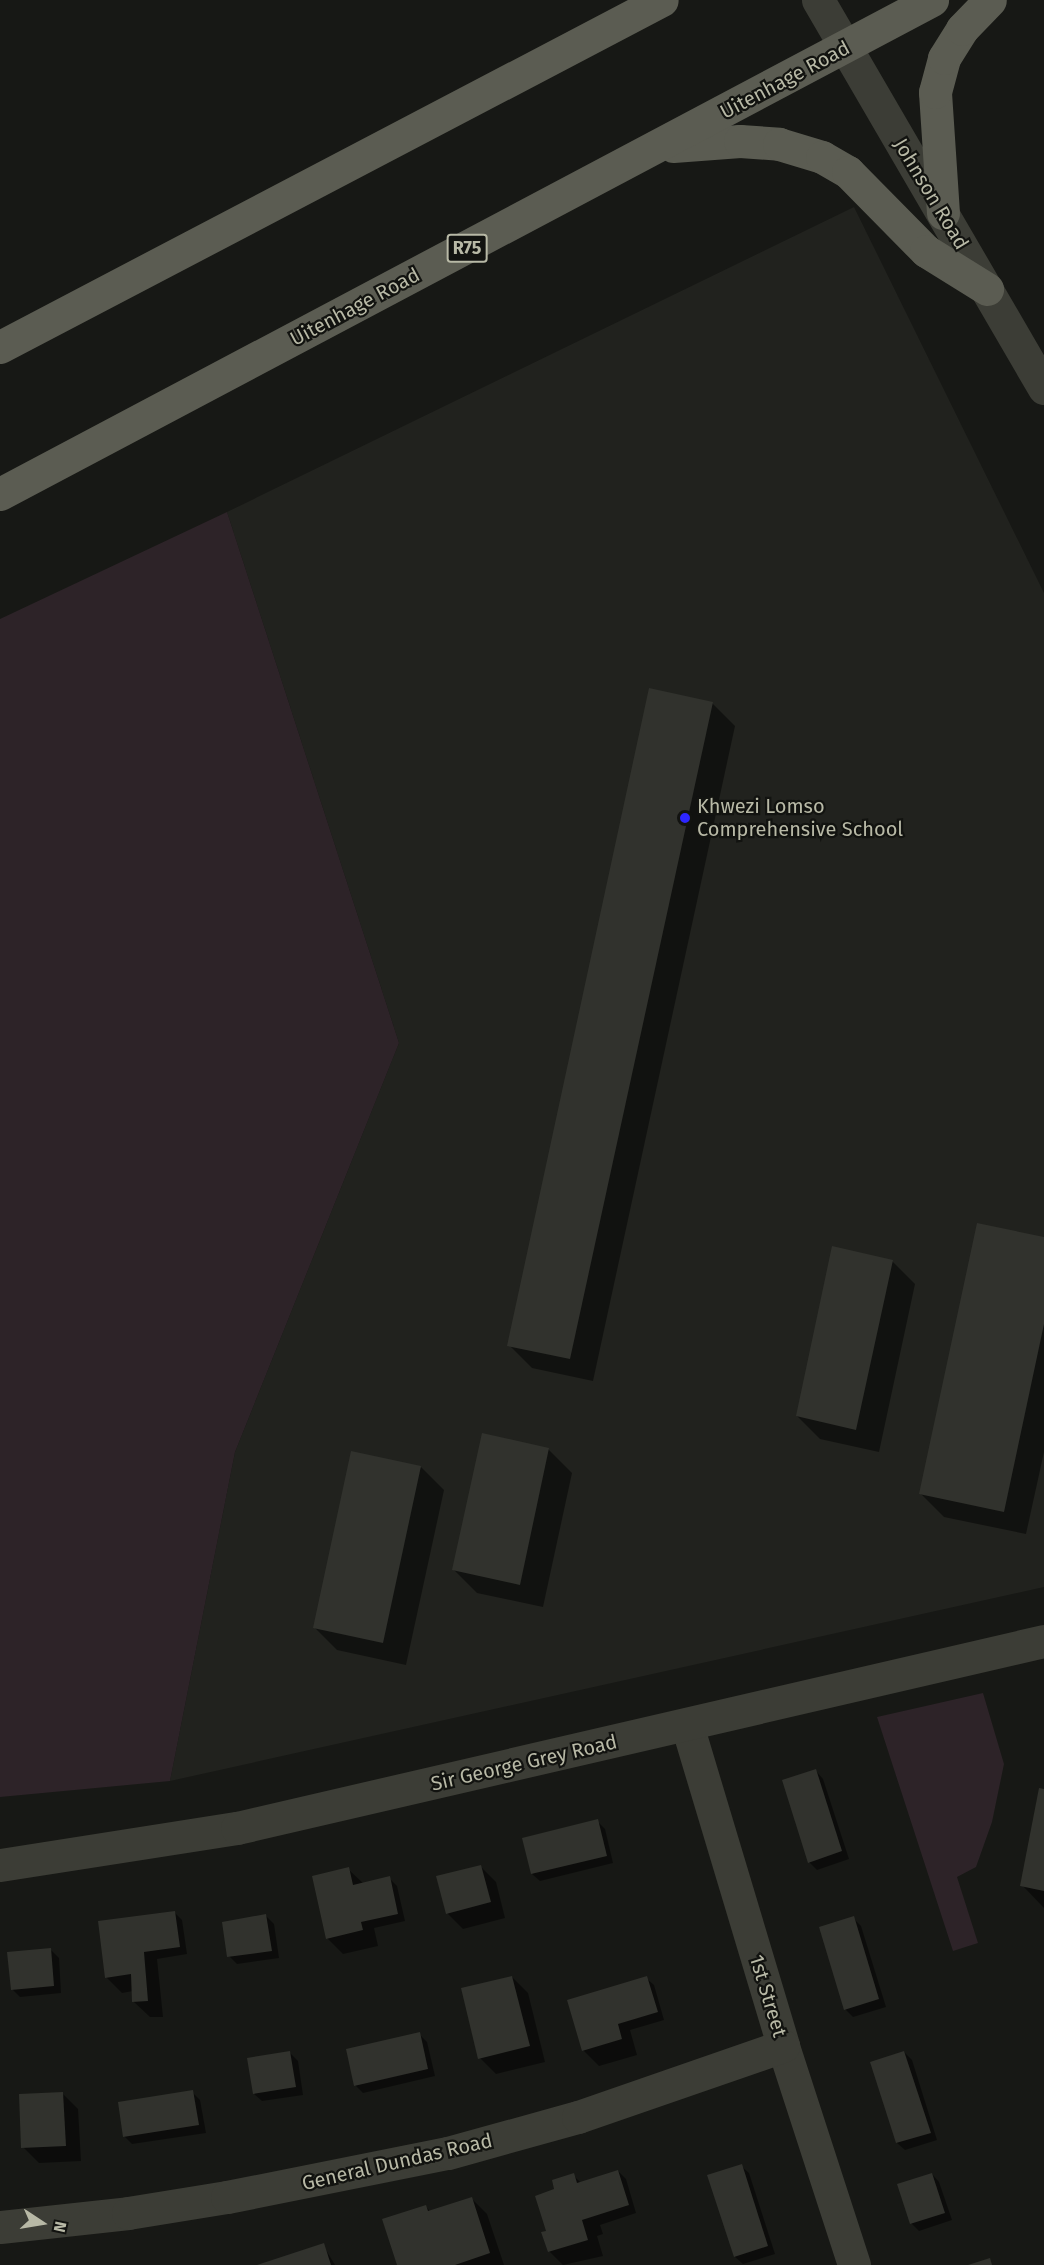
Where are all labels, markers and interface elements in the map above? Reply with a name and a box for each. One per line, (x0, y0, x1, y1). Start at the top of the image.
street label: Uitenhage Road (716, 36, 854, 124)
street label: Johnson Road (888, 134, 974, 254)
road number: R75 (446, 233, 488, 263)
street label: Uitenhage Road (286, 263, 424, 351)
place label: Khwezi Lomso Comprehensive School (697, 795, 903, 842)
marker: Khwezi Lomso Comprehensive School (678, 811, 692, 825)
street label: Sir George Grey Road (429, 1730, 619, 1796)
street label: 1st Street (744, 1952, 792, 2040)
street label: General Dundas Road (299, 2128, 495, 2196)
north arrow (12, 2193, 72, 2253)
text: N (50, 2220, 70, 2234)

